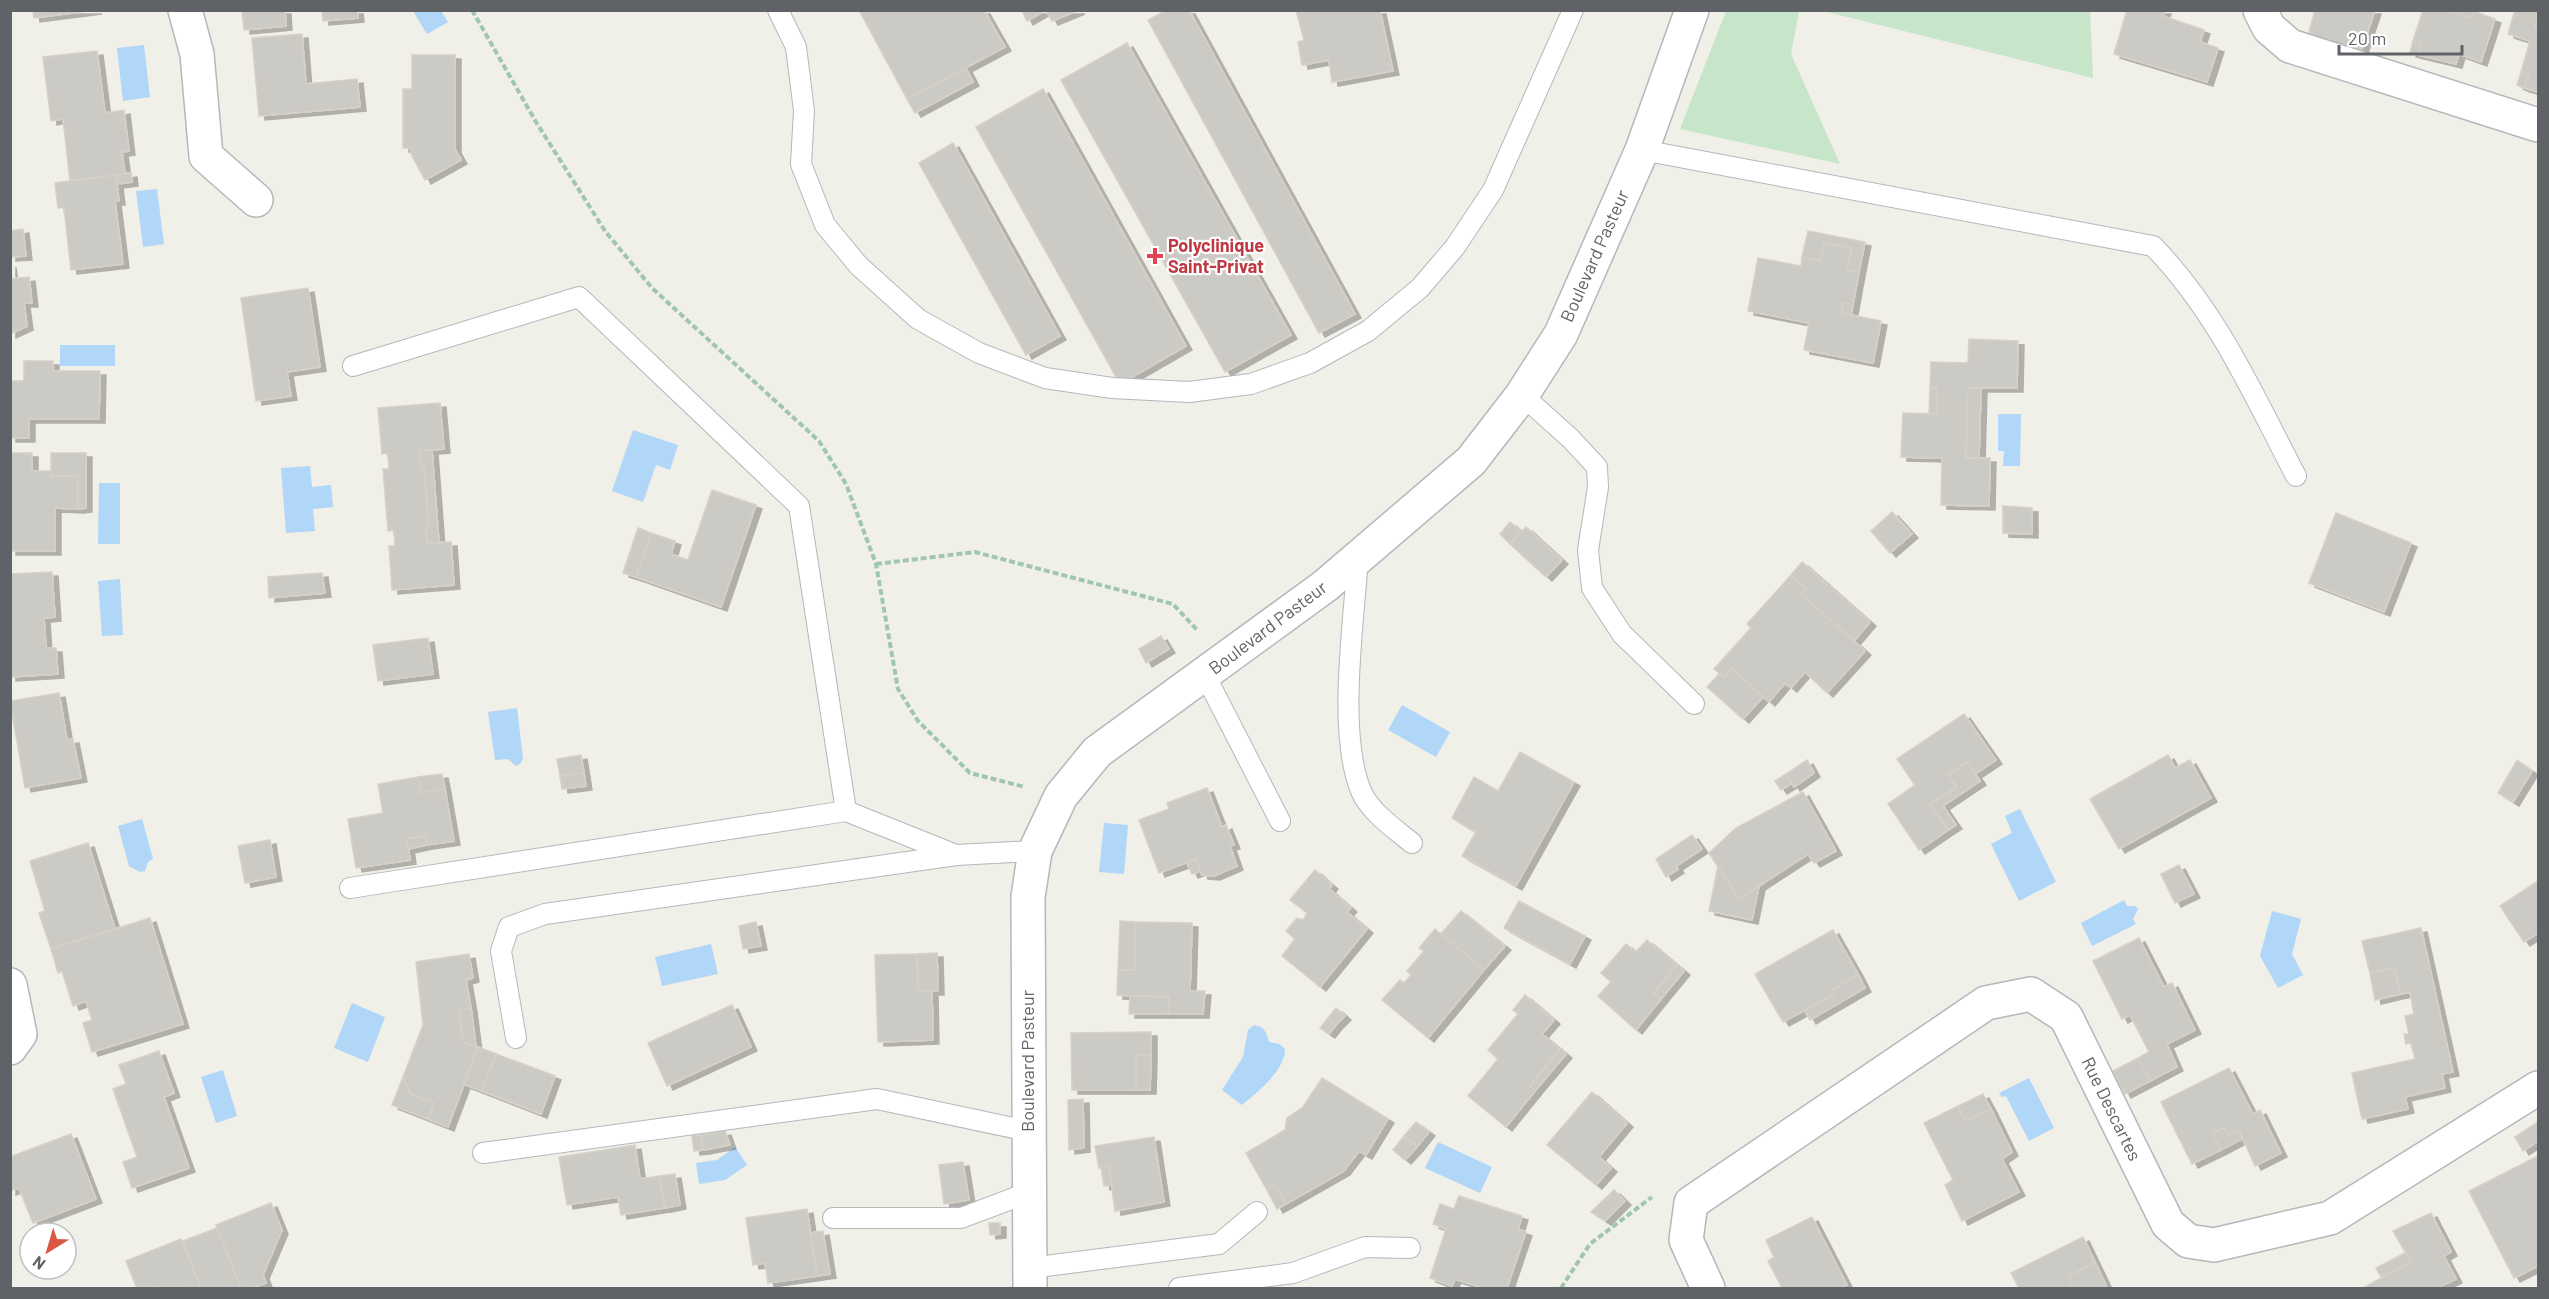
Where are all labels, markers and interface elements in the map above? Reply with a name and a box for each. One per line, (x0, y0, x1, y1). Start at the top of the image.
scale bar (2339, 18, 2462, 56)
text: 20 m (2348, 27, 2386, 49)
street label: Boulevard Pasteur (1555, 186, 1633, 325)
place label: Polyclinique Saint-Privat (1168, 234, 1264, 277)
marker: Polyclinique Saint-Privat (1146, 247, 1164, 265)
street label: Boulevard Pasteur (1204, 575, 1331, 679)
street label: Boulevard Pasteur (1016, 989, 1038, 1132)
street label: Rue Descartes (2077, 1053, 2147, 1164)
north arrow (18, 1221, 78, 1281)
text: N (29, 1253, 49, 1274)

